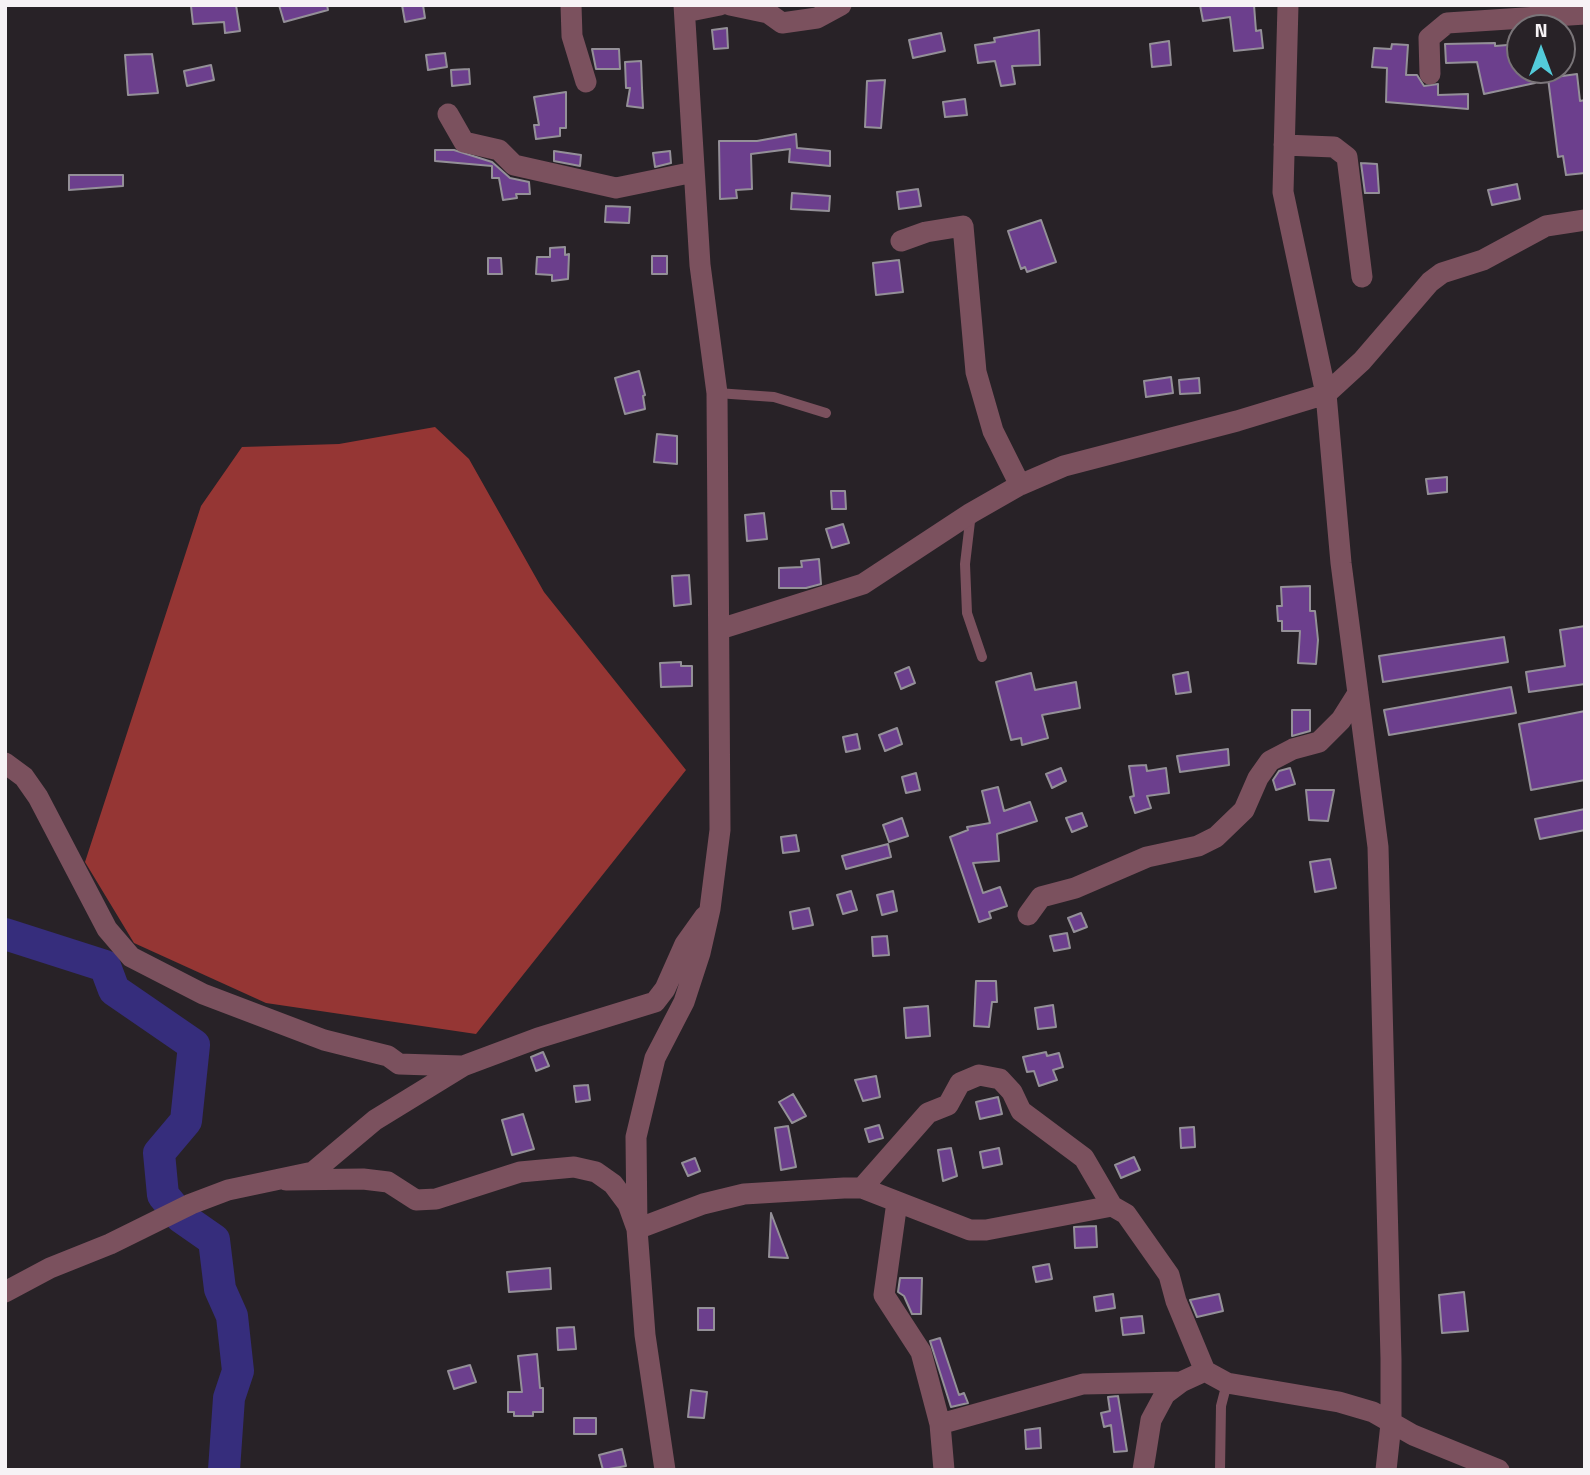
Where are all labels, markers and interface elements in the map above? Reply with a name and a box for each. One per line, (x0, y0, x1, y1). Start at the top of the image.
north arrow (1506, 14, 1576, 84)
text: N (1534, 15, 1548, 44)

